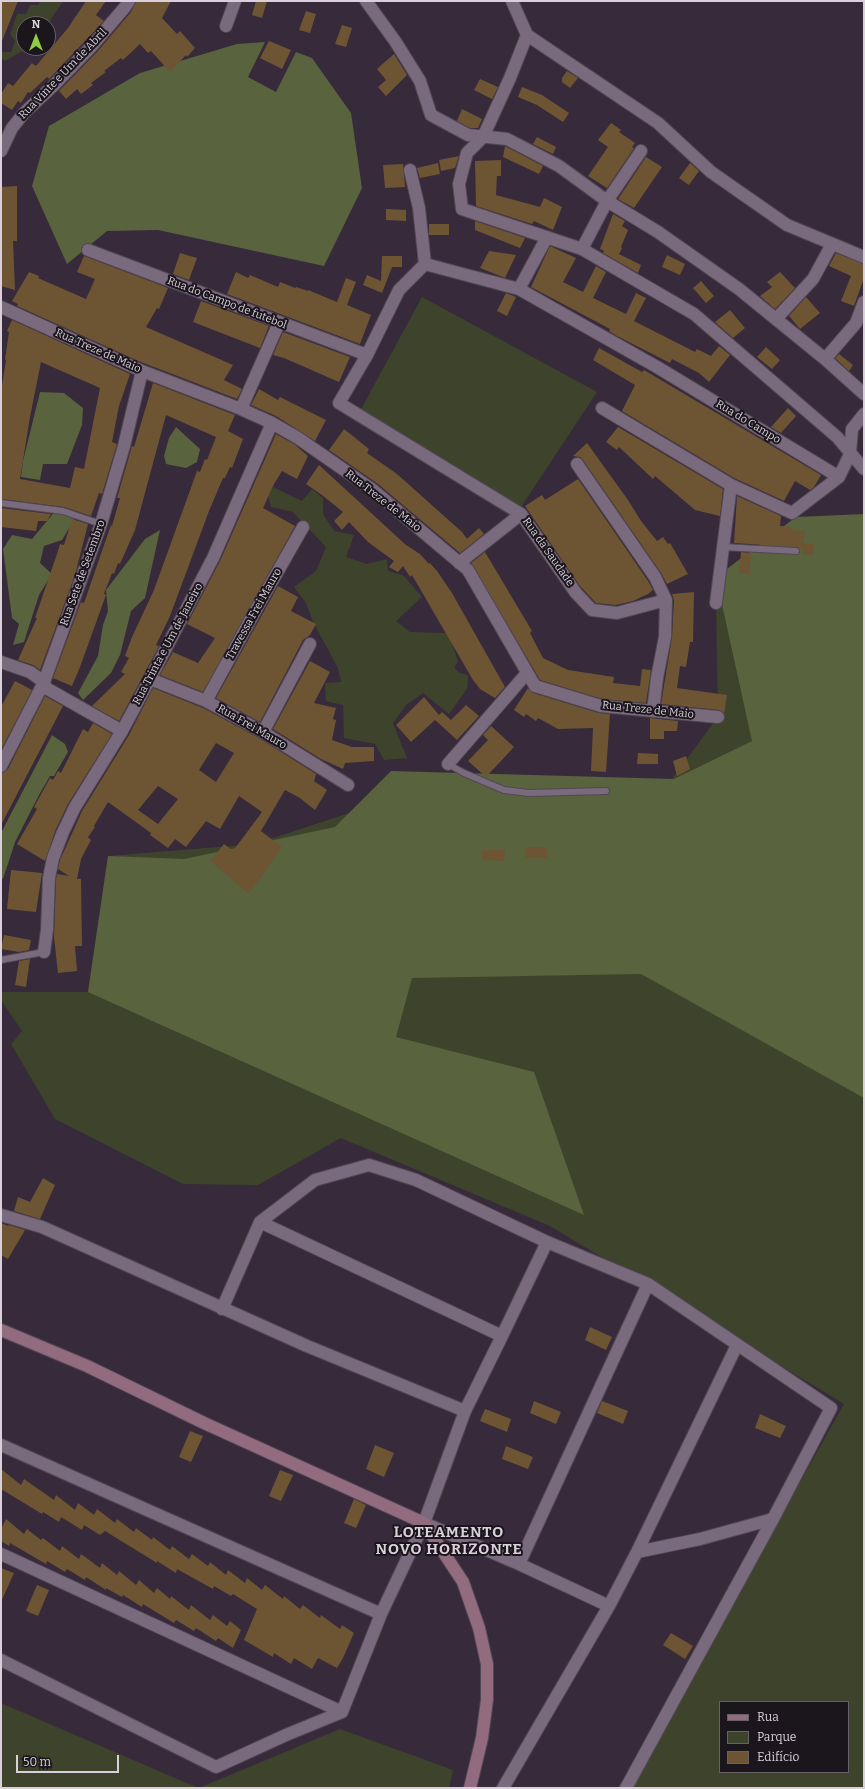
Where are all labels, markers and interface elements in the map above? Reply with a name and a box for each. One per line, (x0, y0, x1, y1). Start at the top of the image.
north arrow (16, 16, 56, 56)
text: N (32, 18, 40, 31)
street label: Rua Vinte e Um de Abril (16, 26, 110, 122)
street label: Rua do Campo de futebol (165, 274, 289, 332)
street label: Rua Treze de Maio (53, 326, 143, 376)
street label: Rua do Campo (713, 397, 783, 447)
street label: Rua Treze de Maio (343, 467, 423, 535)
street label: Rua da Saudade (519, 515, 577, 589)
street label: Rua Sete de Setembro (58, 518, 108, 628)
street label: Travessa Frei Mauro (223, 566, 285, 662)
street label: Rua Trinta e Um de Janeiro (130, 581, 206, 707)
street label: Rua Treze de Maio (601, 699, 695, 721)
street label: Rua Frei Mauro (215, 702, 289, 752)
district label: LOTEAMENTO NOVO HORIZONTE (375, 1524, 523, 1559)
legend (719, 1701, 849, 1773)
text: Rua (757, 1710, 779, 1724)
text: Parque (757, 1730, 796, 1744)
scale bar (18, 1747, 121, 1773)
text: Edifício (757, 1750, 799, 1764)
text: 50 m (23, 1755, 51, 1769)

